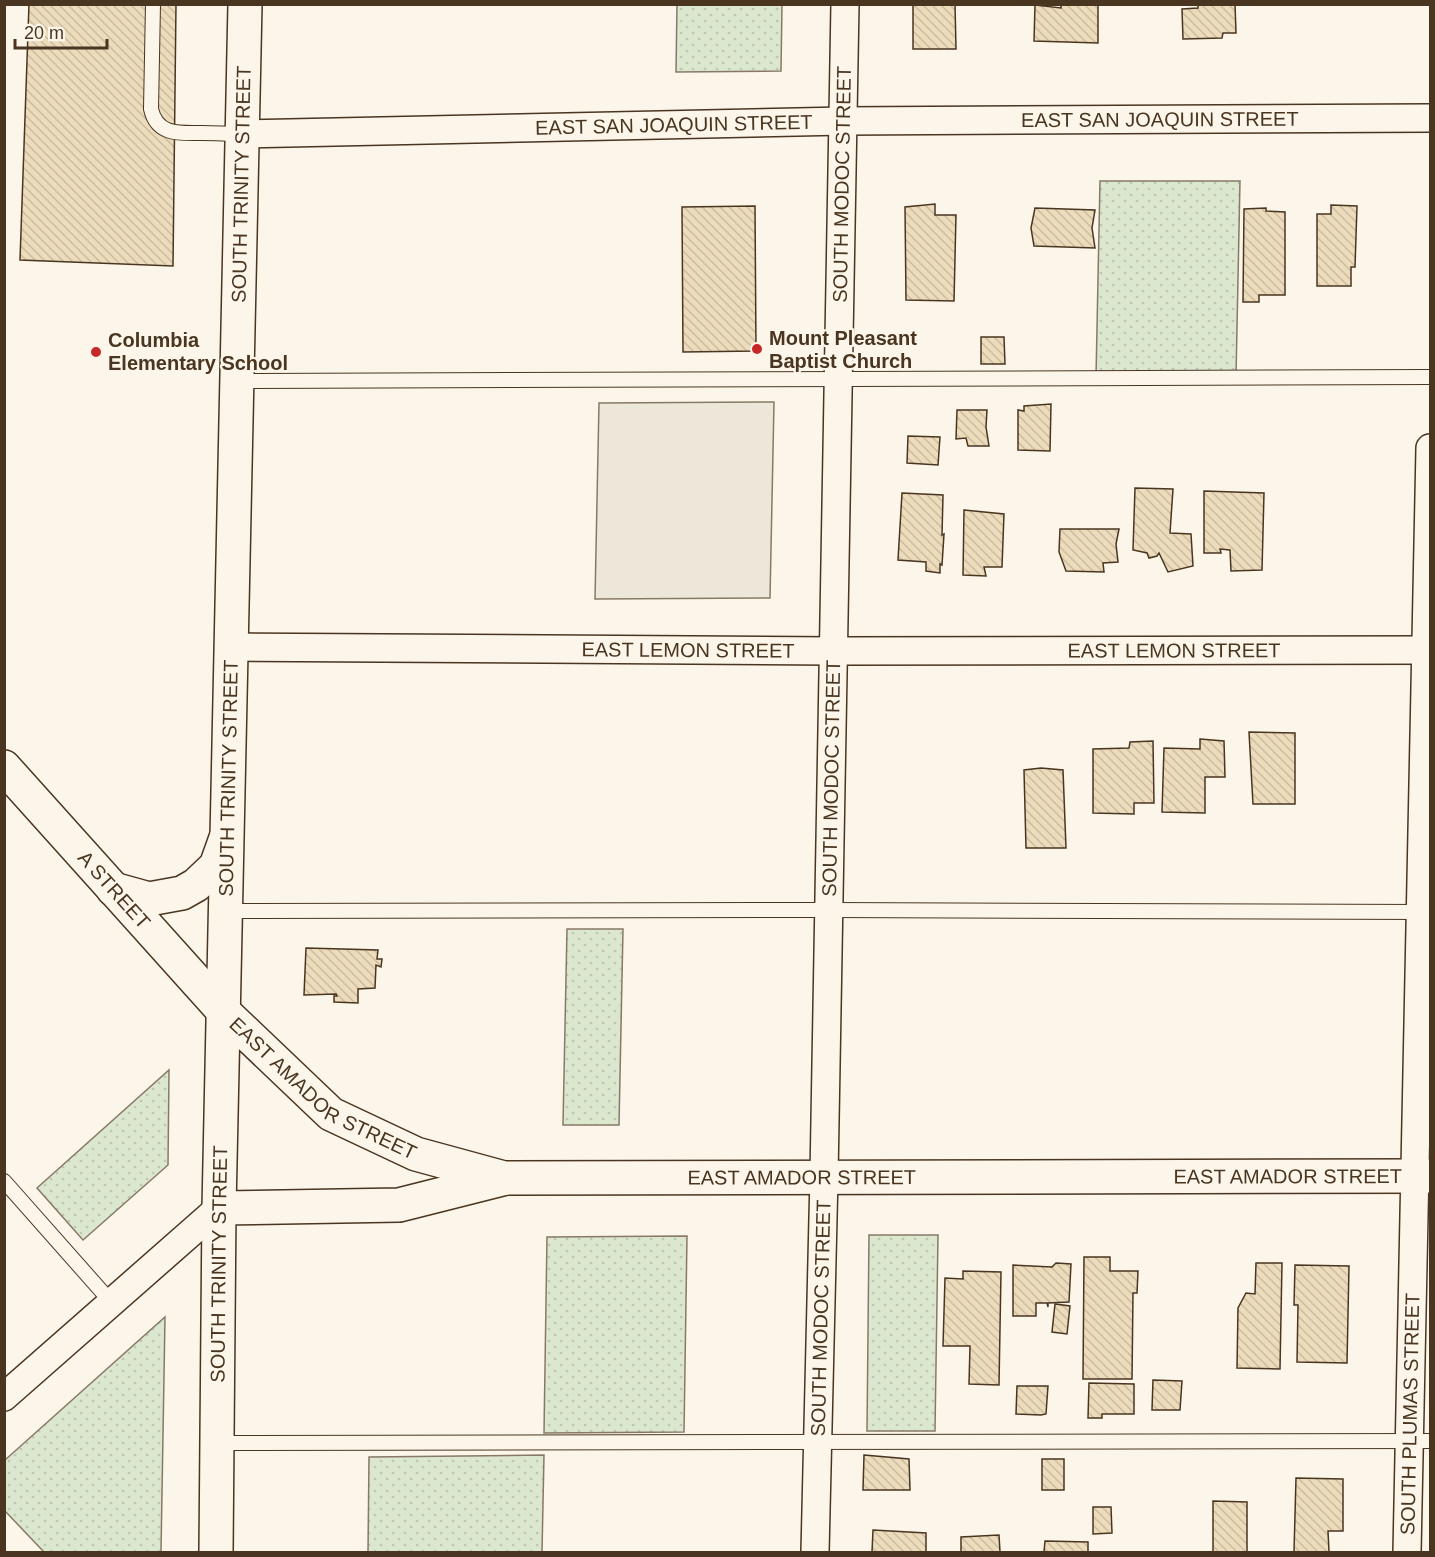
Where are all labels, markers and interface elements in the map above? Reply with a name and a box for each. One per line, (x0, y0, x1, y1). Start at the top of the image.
scale bar (15, 12, 106, 50)
text: 20 m (24, 23, 64, 43)
street label: SOUTH TRINITY STREET (228, 65, 255, 303)
street label: SOUTH MODOC STREET (829, 66, 855, 303)
street label: EAST SAN JOAQUIN STREET (1021, 108, 1299, 131)
street label: EAST SAN JOAQUIN STREET (535, 111, 813, 139)
place label: Mount Pleasant Baptist Church (769, 327, 917, 372)
place label: Columbia Elementary School (108, 329, 288, 374)
marker: Mount Pleasant Baptist Church (750, 342, 764, 356)
marker: Columbia Elementary School (89, 345, 103, 359)
street label: EAST LEMON STREET (581, 638, 795, 662)
street label: EAST LEMON STREET (1067, 639, 1281, 662)
street label: SOUTH TRINITY STREET (215, 659, 242, 897)
street label: SOUTH MODOC STREET (818, 660, 844, 897)
street label: A STREET (74, 846, 155, 933)
street label: EAST AMADOR STREET (225, 1013, 420, 1164)
street label: SOUTH TRINITY STREET (206, 1145, 231, 1383)
street label: EAST AMADOR STREET (1173, 1165, 1402, 1188)
street label: EAST AMADOR STREET (687, 1166, 916, 1189)
street label: SOUTH MODOC STREET (807, 1199, 834, 1437)
street label: SOUTH PLUMAS STREET (1396, 1293, 1423, 1535)

